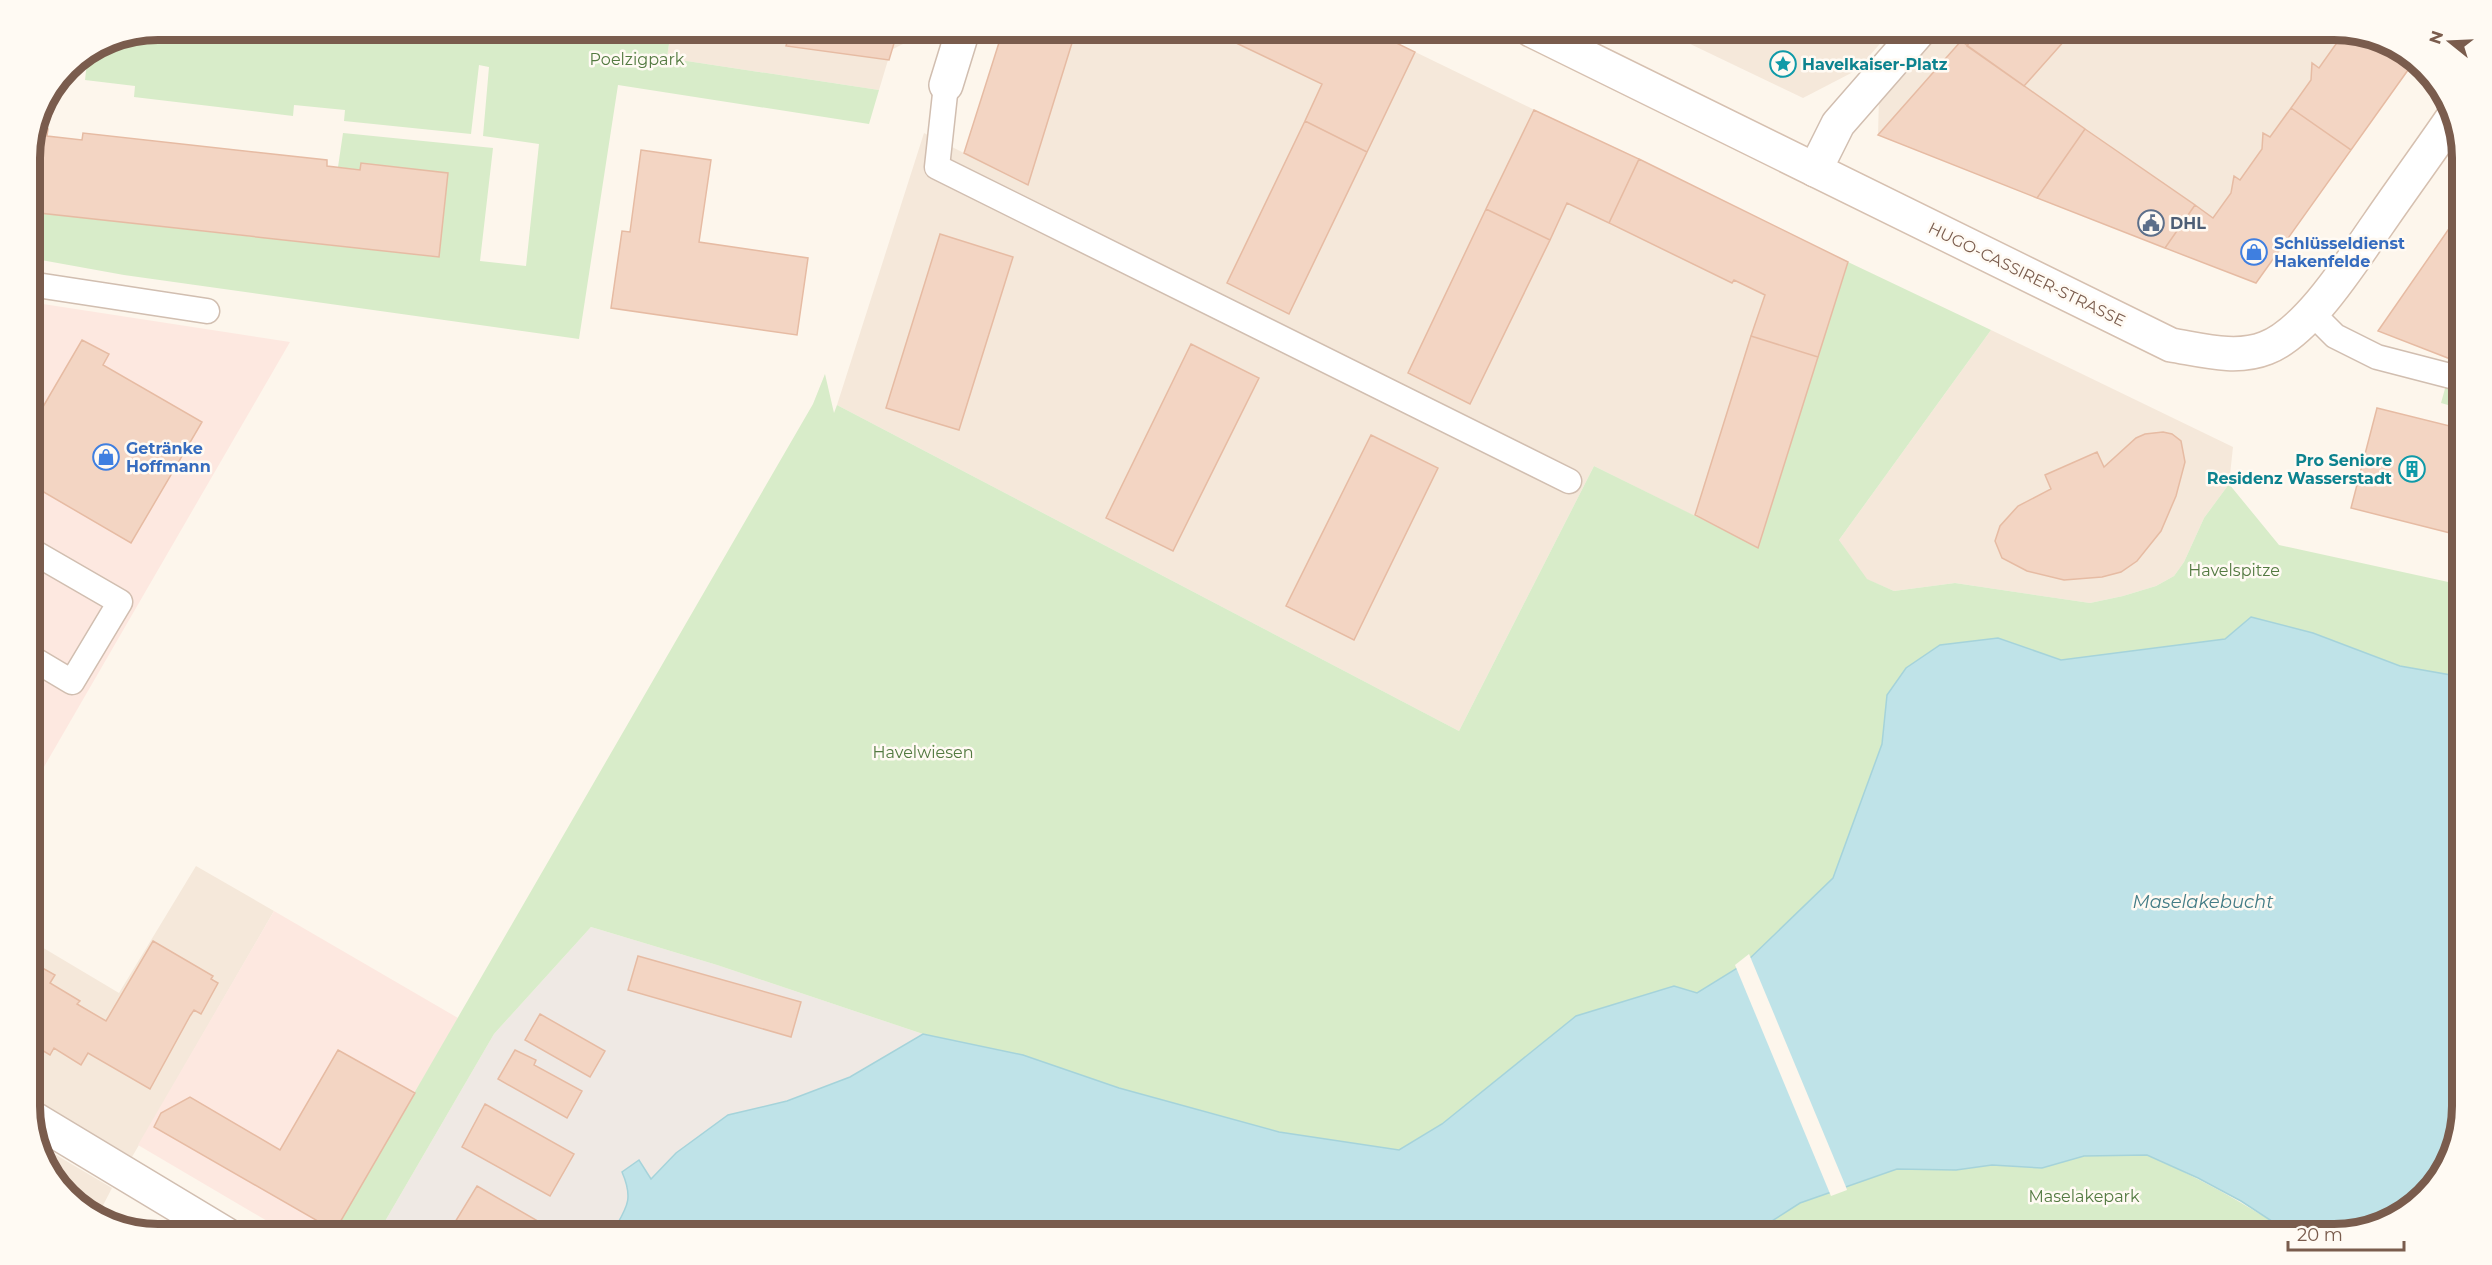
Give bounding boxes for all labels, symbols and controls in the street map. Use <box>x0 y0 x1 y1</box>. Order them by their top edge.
north arrow <box>2420 12 2480 72</box>
text: N <box>2425 28 2447 47</box>
place icon: Havelkaiser-Platz <box>1768 49 1798 79</box>
park label: Poelzigpark <box>590 50 685 69</box>
place label: Havelkaiser-Platz <box>1802 55 1948 74</box>
public building icon: DHL <box>2136 208 2166 238</box>
place label: DHL <box>2170 214 2206 233</box>
street label: HUGO-CASSIRER-STRASSE <box>1925 218 2128 331</box>
place label: Schlüsseldienst Hakenfelde <box>2274 234 2405 271</box>
shop icon: Schlüsseldienst Hakenfelde <box>2239 237 2269 267</box>
place label: Getränke Hoffmann <box>126 439 211 476</box>
shop icon: Getränke Hoffmann <box>91 442 121 472</box>
place label: Pro Seniore Residenz Wasserstadt <box>2207 451 2392 488</box>
building icon: Pro Seniore Residenz Wasserstadt <box>2397 454 2427 484</box>
park label: Havelspitze <box>2188 561 2280 580</box>
park label: Havelwiesen <box>872 743 974 762</box>
water label: Maselakebucht <box>2132 891 2274 913</box>
park label: Maselakepark <box>2029 1187 2140 1206</box>
scale bar <box>2288 1214 2404 1252</box>
text: 20 m <box>2297 1224 2343 1246</box>

